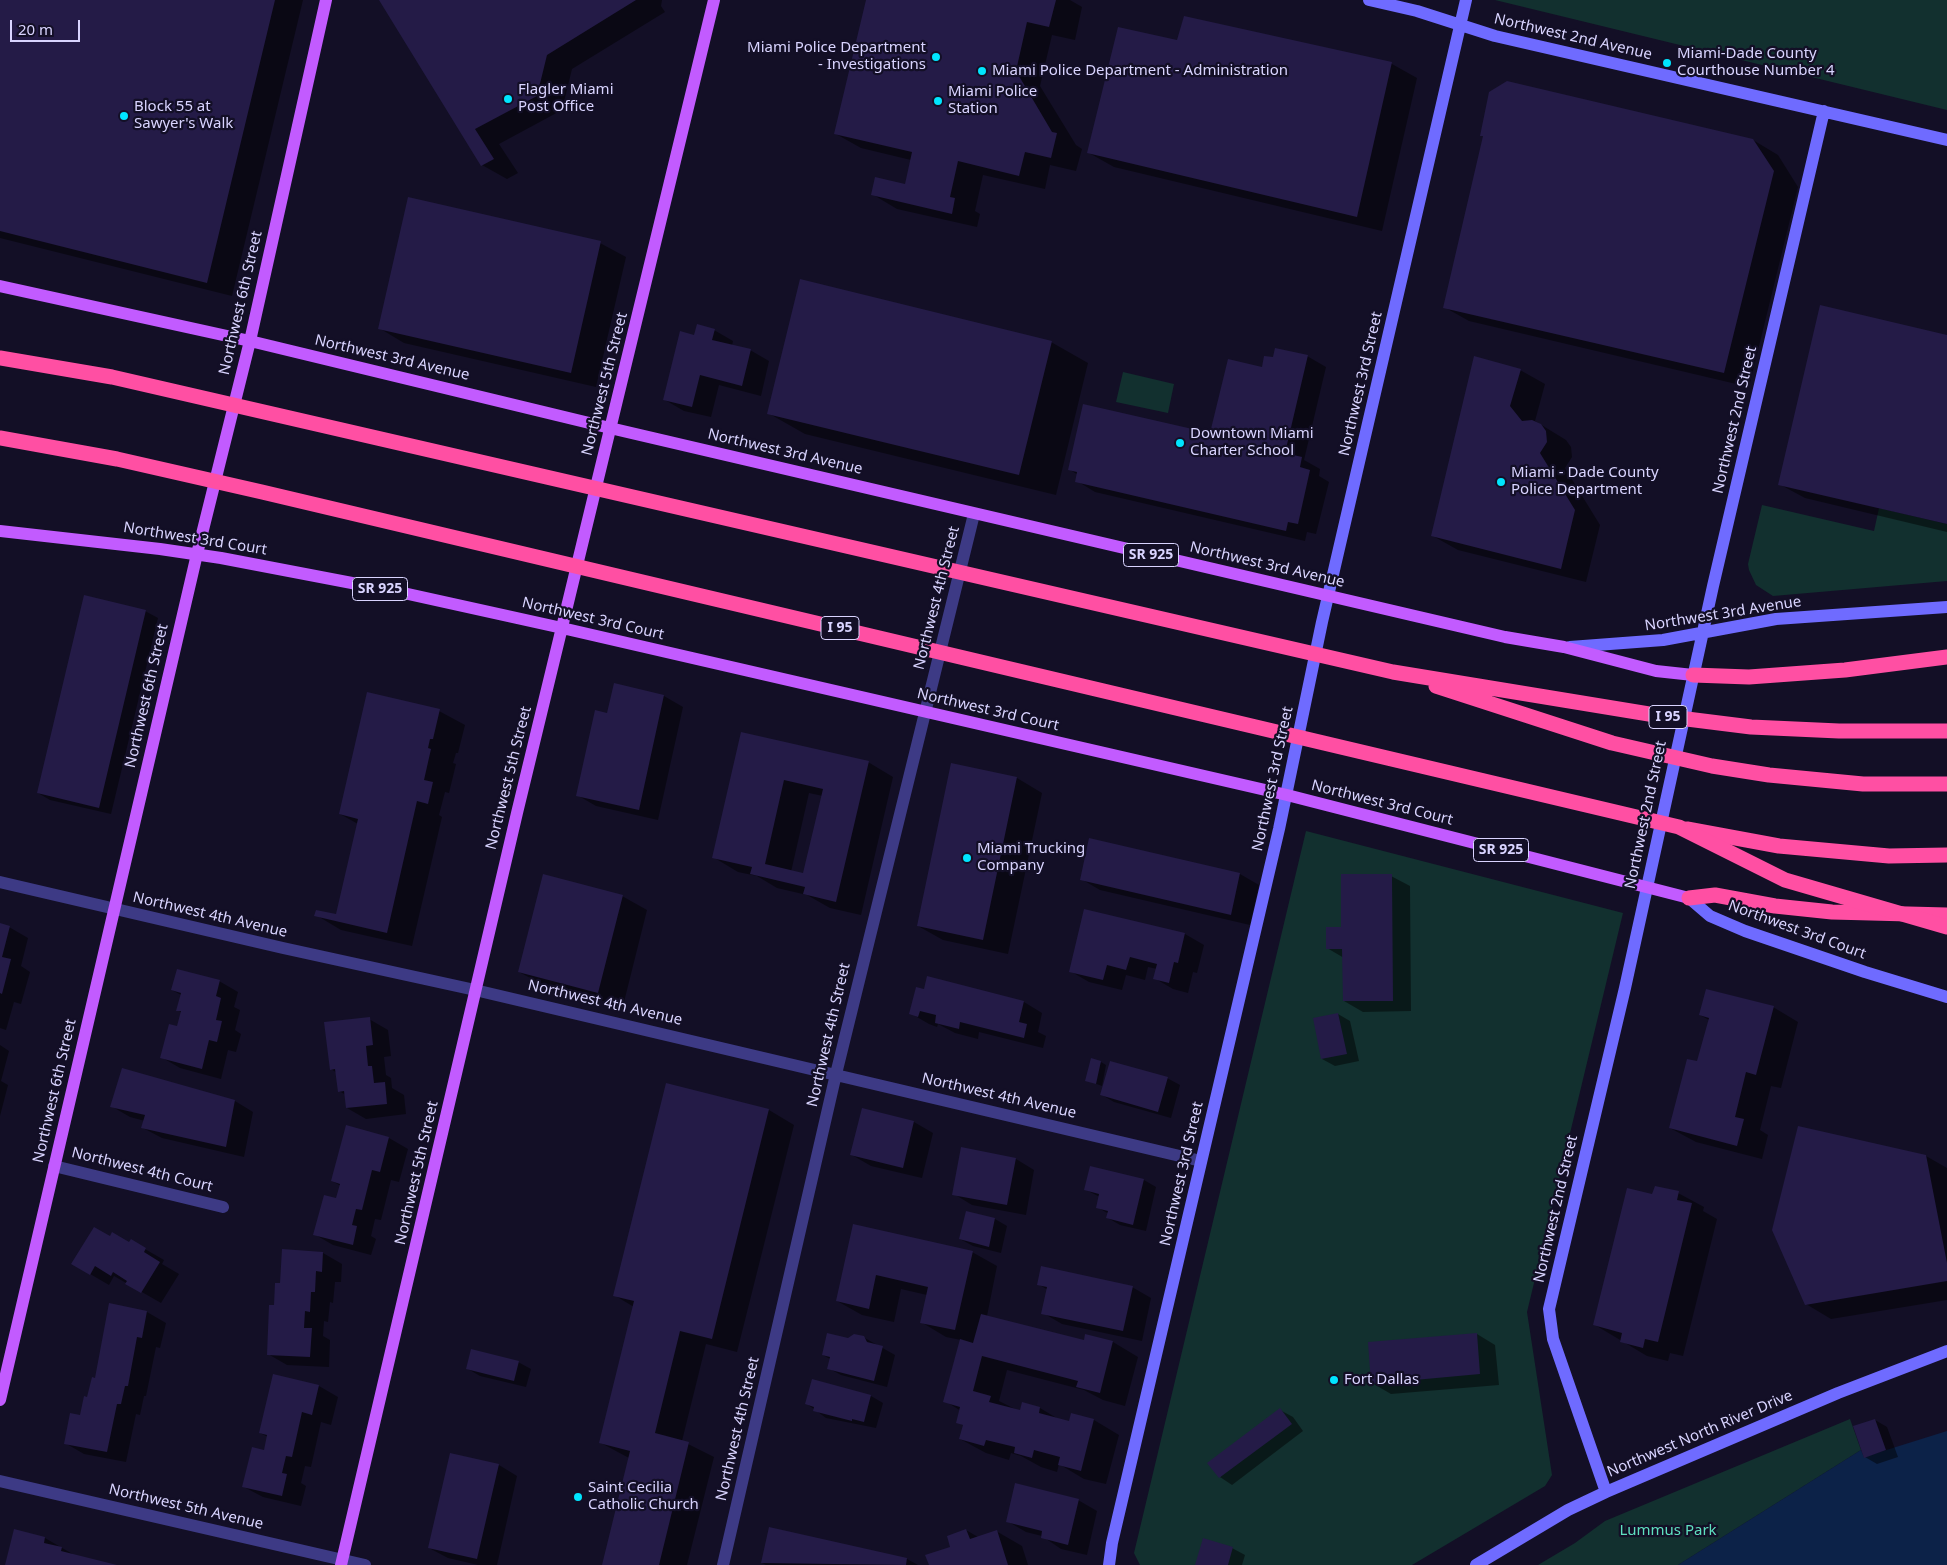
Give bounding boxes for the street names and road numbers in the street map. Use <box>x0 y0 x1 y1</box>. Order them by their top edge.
street label: Northwest 2nd Avenue <box>1492 10 1654 64</box>
street label: Northwest 6th Street <box>216 229 266 377</box>
street label: Northwest 5th Street <box>578 310 632 458</box>
street label: Northwest 3rd Street <box>1336 310 1386 458</box>
street label: Northwest 3rd Avenue <box>313 331 471 385</box>
street label: Northwest 2nd Street <box>1709 344 1761 496</box>
street label: Northwest 3rd Avenue <box>706 425 864 479</box>
street label: Northwest 3rd Court <box>122 519 268 559</box>
street label: Northwest 4th Street <box>910 524 964 672</box>
street label: Northwest 3rd Avenue <box>1188 538 1346 592</box>
road number: SR 925 <box>1124 544 1178 566</box>
road number: SR 925 <box>352 578 408 600</box>
street label: Northwest 3rd Avenue <box>1643 593 1803 635</box>
street label: Northwest 3rd Court <box>520 594 666 644</box>
road number: I 95 <box>821 616 859 640</box>
street label: Northwest 6th Street <box>122 622 172 770</box>
street label: Northwest 3rd Court <box>915 685 1061 735</box>
street label: Northwest 5th Street <box>482 704 536 852</box>
street label: Northwest 3rd Street <box>1249 705 1297 853</box>
road number: I 95 <box>1649 706 1687 729</box>
street label: Northwest 2nd Street <box>1622 739 1670 891</box>
street label: Northwest 3rd Court <box>1309 777 1455 829</box>
road number: SR 925 <box>1474 838 1528 862</box>
street label: Northwest 4th Avenue <box>131 888 289 942</box>
street label: Northwest 3rd Court <box>1726 897 1868 963</box>
street label: Northwest 4th Street <box>804 961 854 1109</box>
street label: Northwest 4th Avenue <box>526 976 684 1030</box>
street label: Northwest 6th Street <box>30 1017 80 1165</box>
street label: Northwest 4th Avenue <box>920 1069 1078 1123</box>
street label: Northwest 5th Street <box>392 1099 442 1247</box>
street label: Northwest 3rd Street <box>1157 1100 1207 1248</box>
street label: Northwest 2nd Street <box>1530 1133 1582 1285</box>
street label: Northwest 4th Court <box>70 1144 214 1196</box>
street label: Northwest 4th Street <box>713 1355 763 1503</box>
street label: Northwest North River Drive <box>1605 1387 1795 1481</box>
street label: Northwest 5th Avenue <box>107 1480 265 1534</box>

